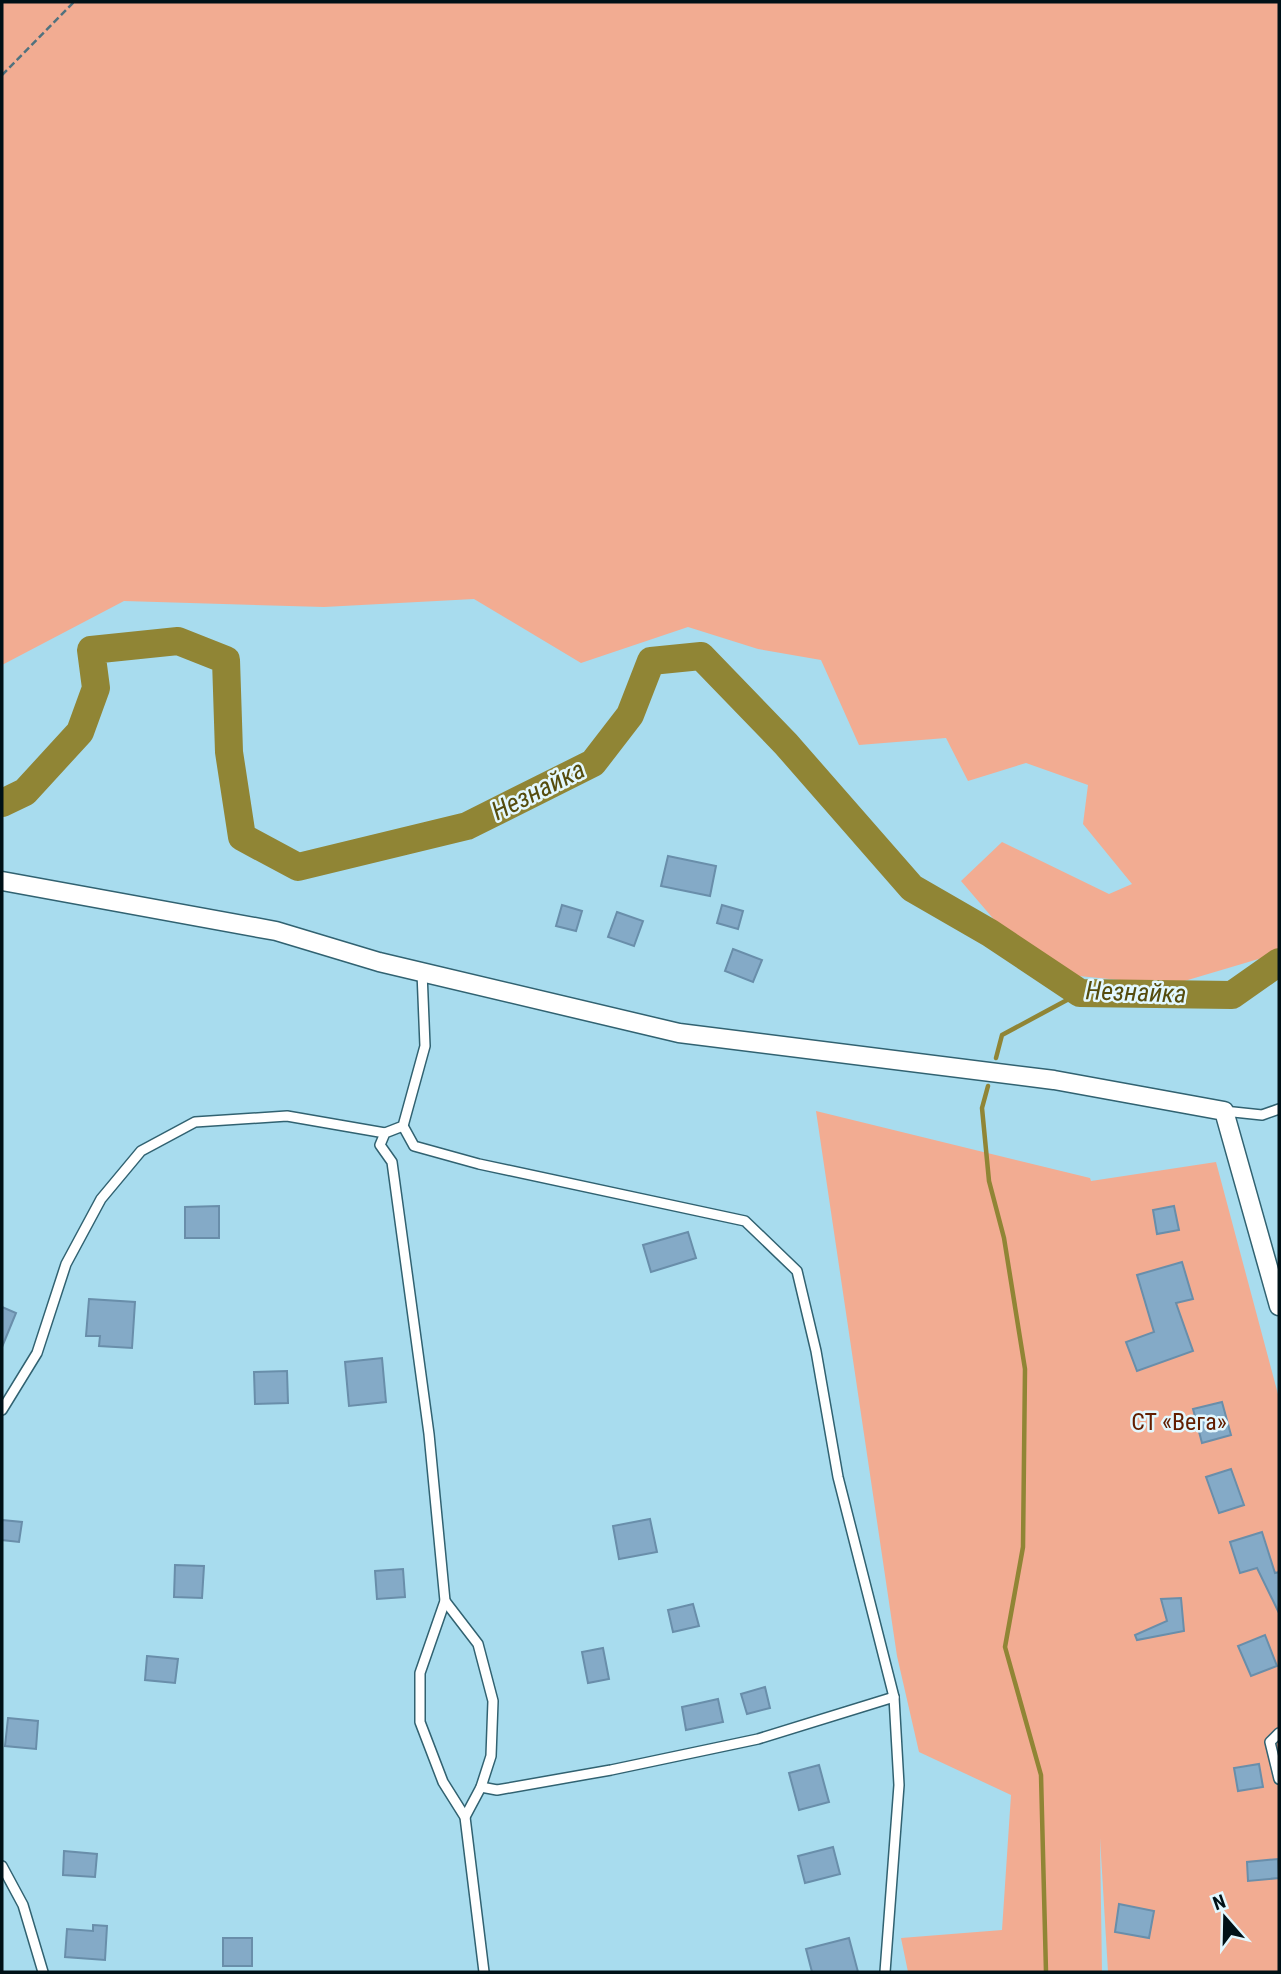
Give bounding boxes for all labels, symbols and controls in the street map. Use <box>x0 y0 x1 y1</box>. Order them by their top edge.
water label: Незнайка <box>486 754 590 826</box>
water label: Незнайка <box>1085 975 1187 1009</box>
park label: СТ «Вега» <box>1131 1408 1227 1436</box>
north arrow <box>1190 1883 1260 1953</box>
text: N <box>1210 1890 1229 1915</box>

